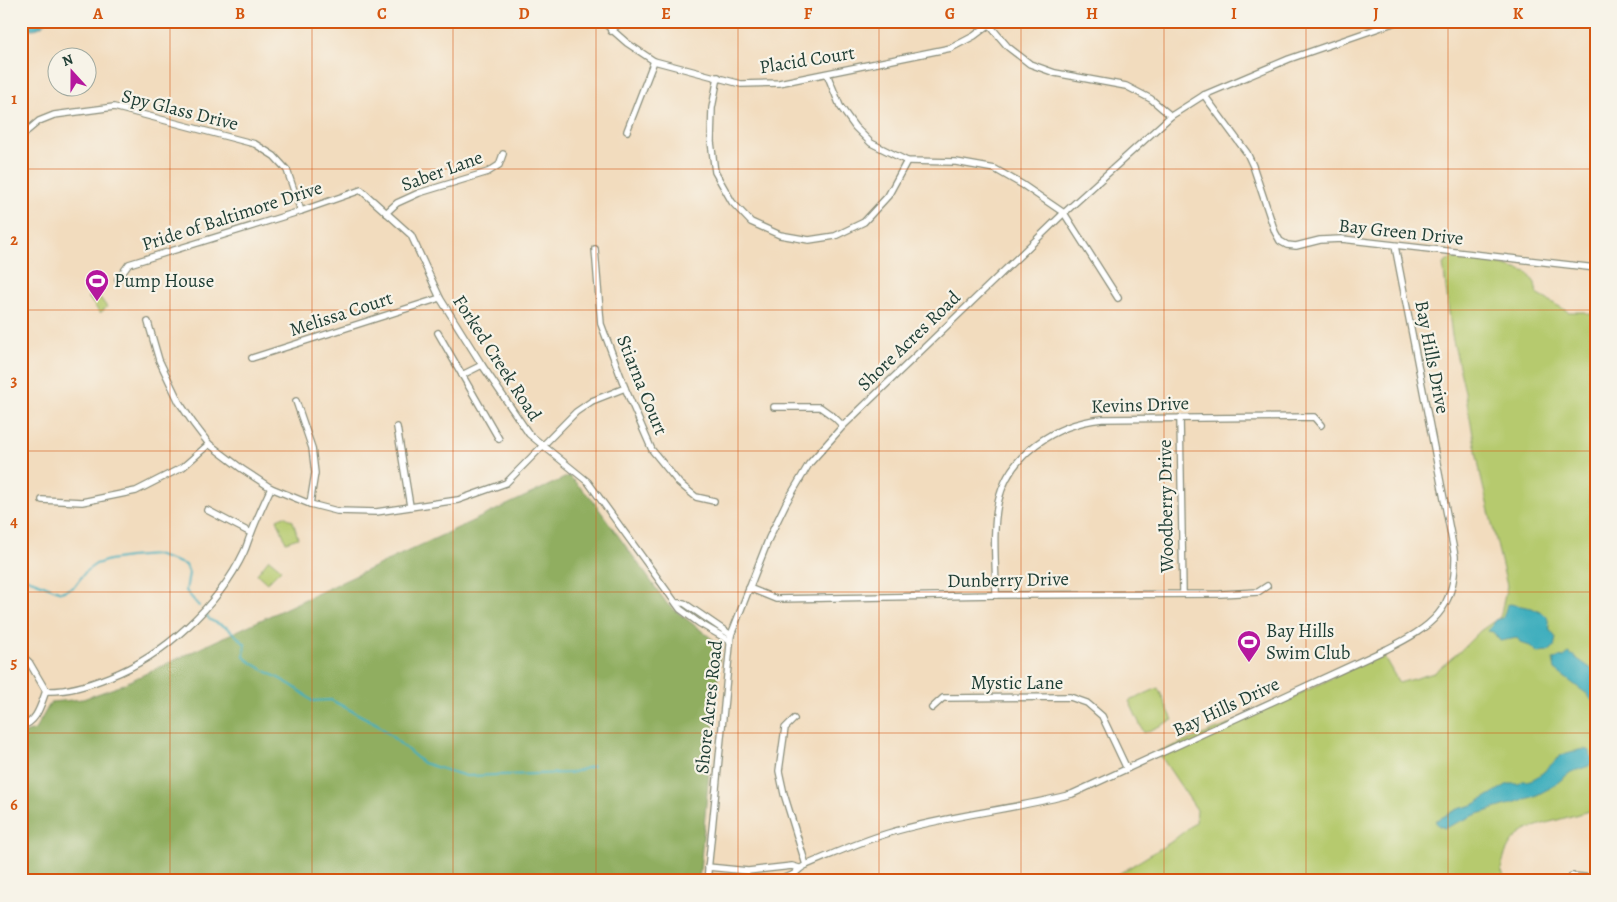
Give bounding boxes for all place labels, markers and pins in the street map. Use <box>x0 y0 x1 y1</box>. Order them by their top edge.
sports icon: Pump House <box>84 268 110 302</box>
place label: Pump House <box>114 268 214 294</box>
place label: Bay Hills Swim Club <box>1266 618 1350 666</box>
sports icon: Bay Hills Swim Club <box>1236 629 1262 663</box>

